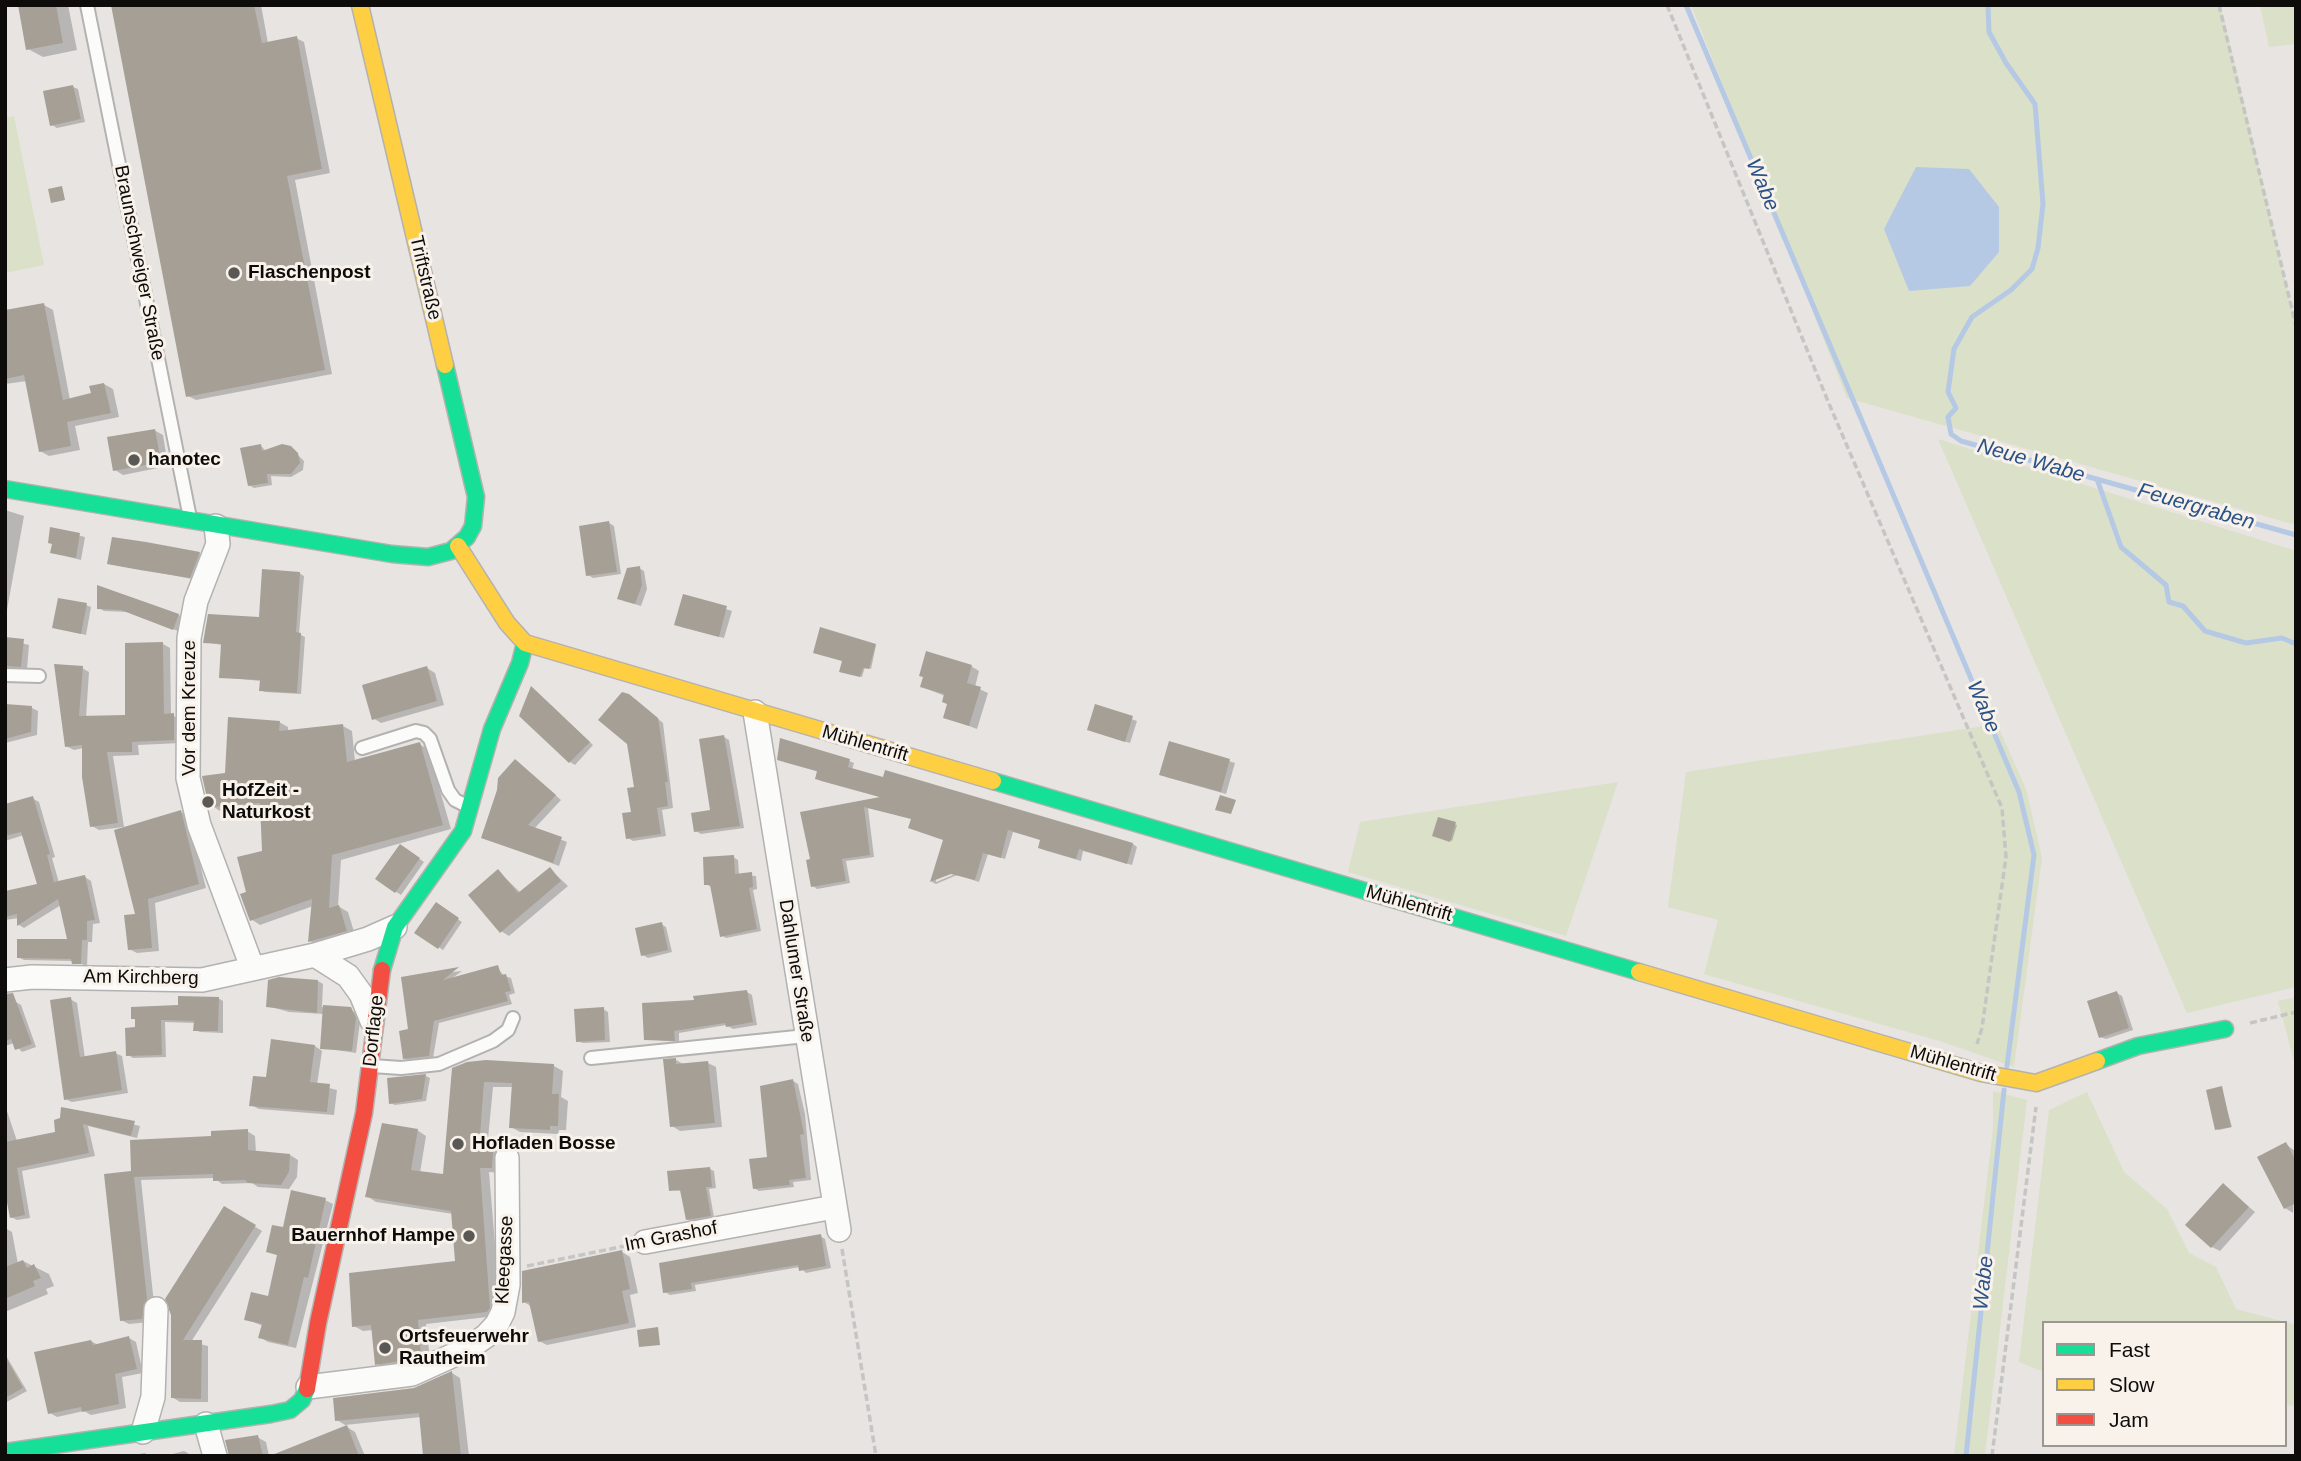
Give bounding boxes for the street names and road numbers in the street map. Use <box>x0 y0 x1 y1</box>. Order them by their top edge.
street label: Braunschweiger Straße <box>109 163 169 363</box>
street label: Triftstraße <box>404 234 446 322</box>
street label: Vor dem Kreuze <box>179 640 201 776</box>
street label: Mühlentrift <box>819 721 911 767</box>
street label: Mühlentrift <box>1363 881 1455 927</box>
street label: Dahlumer Straße <box>773 898 819 1044</box>
street label: Am Kirchberg <box>83 966 199 990</box>
street label: Dorflage <box>359 994 389 1068</box>
street label: Mühlentrift <box>1907 1041 1999 1087</box>
street label: Kleegasse <box>491 1215 519 1305</box>
street label: Im Grashof <box>623 1217 719 1257</box>

